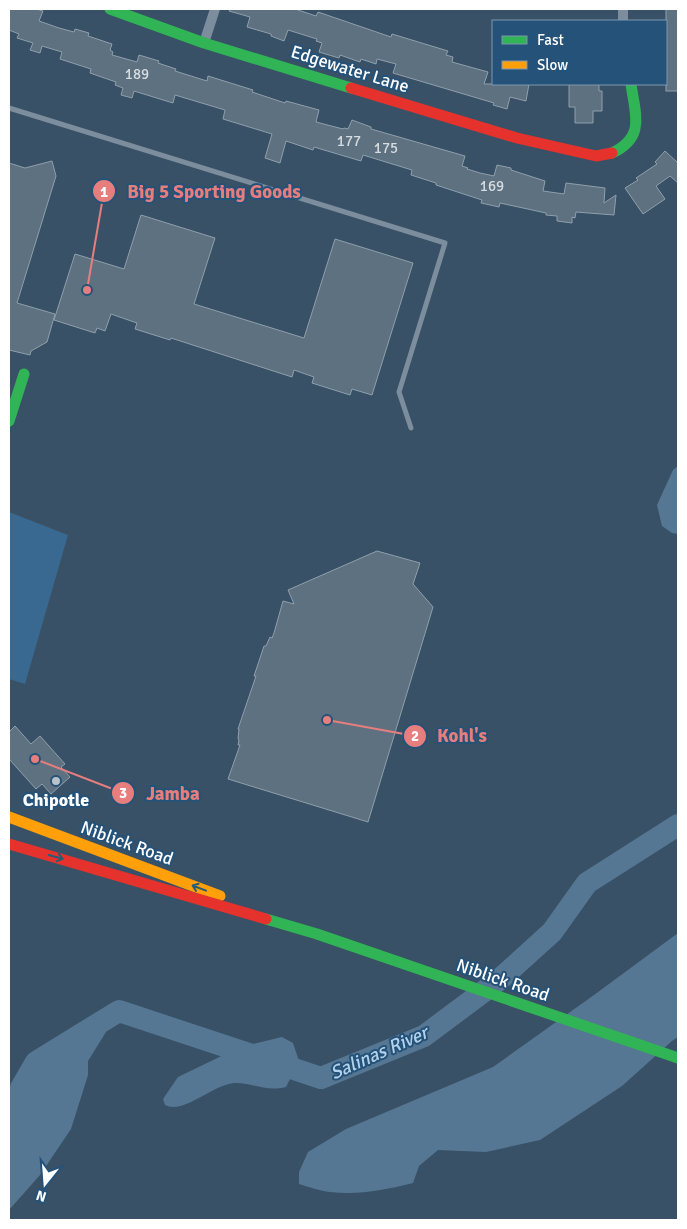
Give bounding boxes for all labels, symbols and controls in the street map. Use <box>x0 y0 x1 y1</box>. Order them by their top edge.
legend <box>492 20 667 85</box>
text: Fast <box>537 31 564 49</box>
street label: Edgewater Lane <box>288 41 412 97</box>
text: Slow <box>537 56 568 74</box>
house number: 189 <box>125 65 149 83</box>
house number: 177 <box>337 132 361 150</box>
house number: 175 <box>374 139 398 157</box>
callout: Big 5 Sporting Goods <box>92 174 310 208</box>
house number: 169 <box>480 177 504 195</box>
text: Big 5 Sporting Goods <box>127 180 301 204</box>
text: 1 <box>100 183 108 201</box>
callout: Kohl's <box>402 719 497 753</box>
text: Kohl's <box>437 724 487 748</box>
text: 2 <box>411 727 419 745</box>
marker: Chipotle <box>50 775 62 787</box>
callout: Jamba <box>111 776 210 810</box>
text: Jamba <box>146 782 200 806</box>
text: 3 <box>119 784 127 802</box>
place label: Chipotle <box>23 789 89 811</box>
street label: Niblick Road <box>78 816 176 870</box>
one-way arrow <box>47 853 63 863</box>
one-way arrow <box>192 883 208 892</box>
street label: Niblick Road <box>454 954 552 1006</box>
water label: Salinas River <box>326 1020 434 1085</box>
north arrow <box>20 1159 70 1209</box>
text: N <box>34 1186 48 1206</box>

